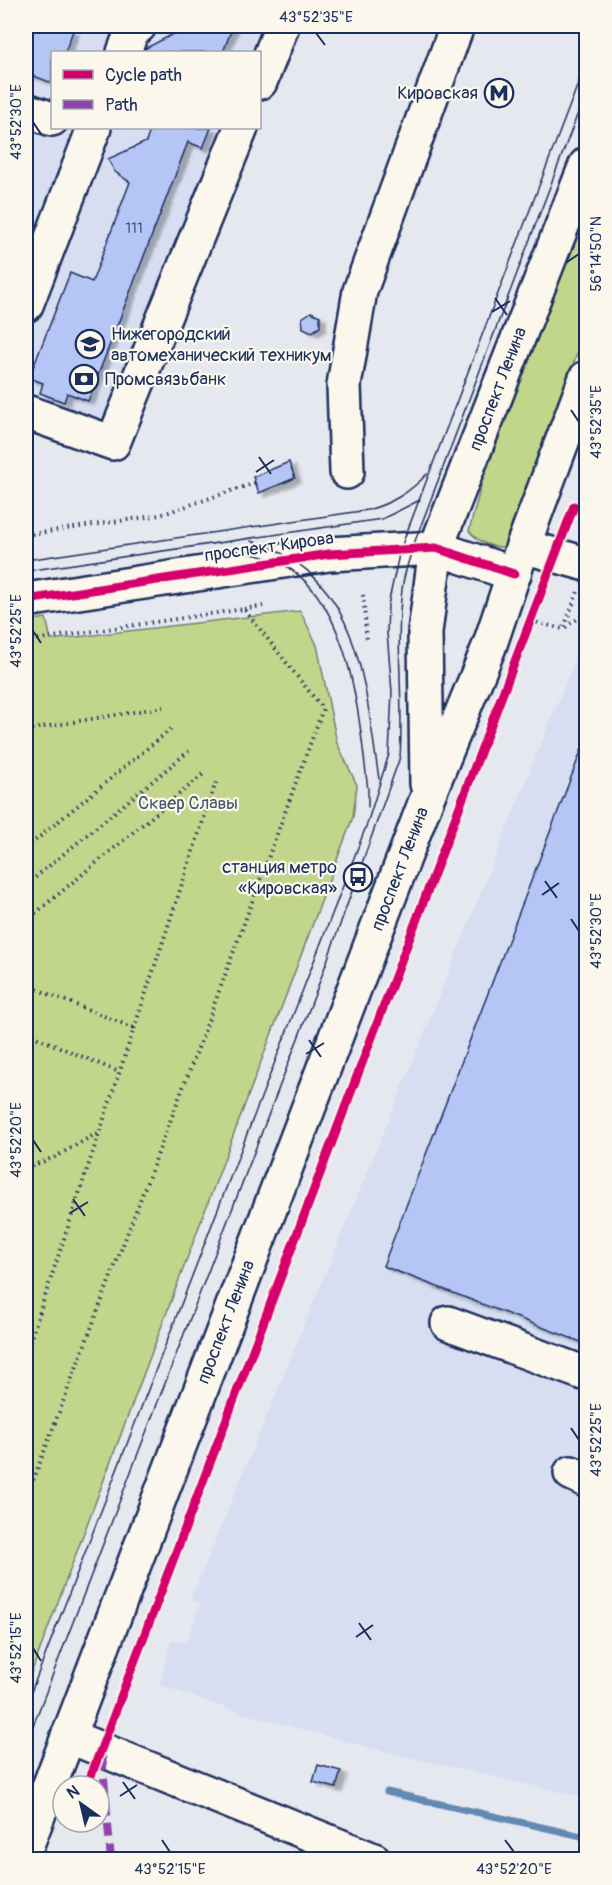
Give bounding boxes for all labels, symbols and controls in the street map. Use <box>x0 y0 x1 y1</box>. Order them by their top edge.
text: 43°52'35"E <box>279 8 353 27</box>
legend <box>51 51 261 129</box>
text: Cycle path <box>105 64 182 87</box>
metro station icon: Кировская <box>483 77 515 109</box>
place label: Кировская <box>397 82 478 105</box>
text: 43°52'30"E <box>7 84 26 160</box>
text: Path <box>105 94 138 117</box>
text: 56°14'50"N <box>587 216 606 292</box>
house number: 111 <box>125 219 143 238</box>
place label: Нижегородский автомеханический техникум <box>111 323 332 367</box>
street label: проспект Ленина <box>464 324 532 454</box>
school or university icon: Нижегородский автомеханический техникум <box>74 328 106 360</box>
bank icon: Промсвязьбанк <box>68 363 100 395</box>
place label: Промсвязьбанк <box>105 368 226 391</box>
text: 43°52'35"E <box>587 385 606 459</box>
street label: проспект Кирова <box>203 527 335 567</box>
text: 43°52'25"E <box>7 594 26 668</box>
park label: Сквер Славы <box>138 792 238 815</box>
street label: проспект Ленина <box>366 804 434 934</box>
place label: станция метро «Кировская» <box>222 856 337 900</box>
bus stop icon: станция метро «Кировская» <box>342 861 374 893</box>
text: 43°52'30"E <box>587 893 606 969</box>
text: 43°52'20"E <box>7 1102 26 1178</box>
street label: проспект Ленина <box>192 1257 260 1387</box>
text: 43°52'25"E <box>587 1403 606 1477</box>
text: 43°52'15"E <box>7 1612 26 1684</box>
north arrow <box>51 1774 111 1834</box>
text: N <box>63 1781 83 1804</box>
text: 43°52'15"E <box>134 1860 206 1879</box>
text: 43°52'20"E <box>476 1860 552 1879</box>

